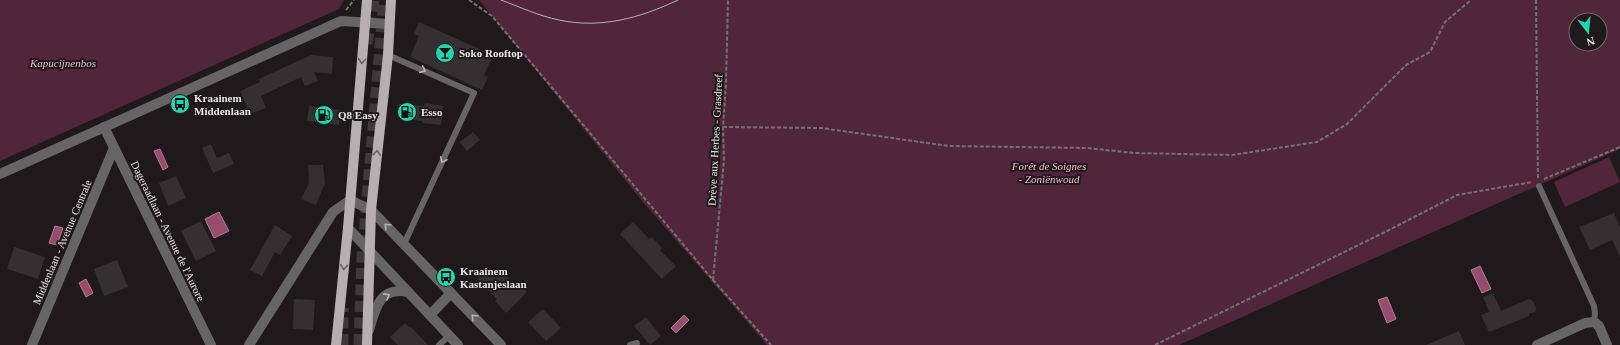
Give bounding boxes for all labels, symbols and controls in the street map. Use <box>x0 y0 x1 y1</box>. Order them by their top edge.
north arrow <box>1568 12 1608 52</box>
text: N <box>1585 35 1596 48</box>
bar icon: Soko Rooftop <box>434 42 456 64</box>
place label: Soko Rooftop <box>459 47 523 59</box>
park label: Kapucijnenbos <box>29 57 96 69</box>
one-way arrow <box>357 58 366 64</box>
one-way arrow <box>419 65 427 73</box>
street label: Drève aux Herbes - Grasdreef <box>706 73 724 206</box>
place label: Kraainem Middenlaan <box>194 92 251 117</box>
bus stop icon: Kraainem Middenlaan <box>169 93 191 115</box>
fuel station icon: Esso <box>396 101 418 123</box>
fuel station icon: Q8 Easy <box>313 104 335 126</box>
place label: Esso <box>421 106 443 118</box>
place label: Q8 Easy <box>338 109 378 121</box>
one-way arrow <box>372 150 381 156</box>
one-way arrow <box>440 156 448 163</box>
street label: Dageraadlaan - Avenue de l'Aurore <box>129 159 207 303</box>
park label: Forêt de Soignes - Zoniënwoud <box>1011 160 1086 185</box>
street label: Middenlaan - Avenue Centrale <box>30 178 94 306</box>
one-way arrow <box>385 223 392 231</box>
one-way arrow <box>340 264 349 270</box>
place label: Kraainem Kastanjeslaan <box>460 265 527 290</box>
bus stop icon: Kraainem Kastanjeslaan <box>435 266 457 288</box>
one-way arrow <box>383 293 391 300</box>
one-way arrow <box>471 314 479 322</box>

